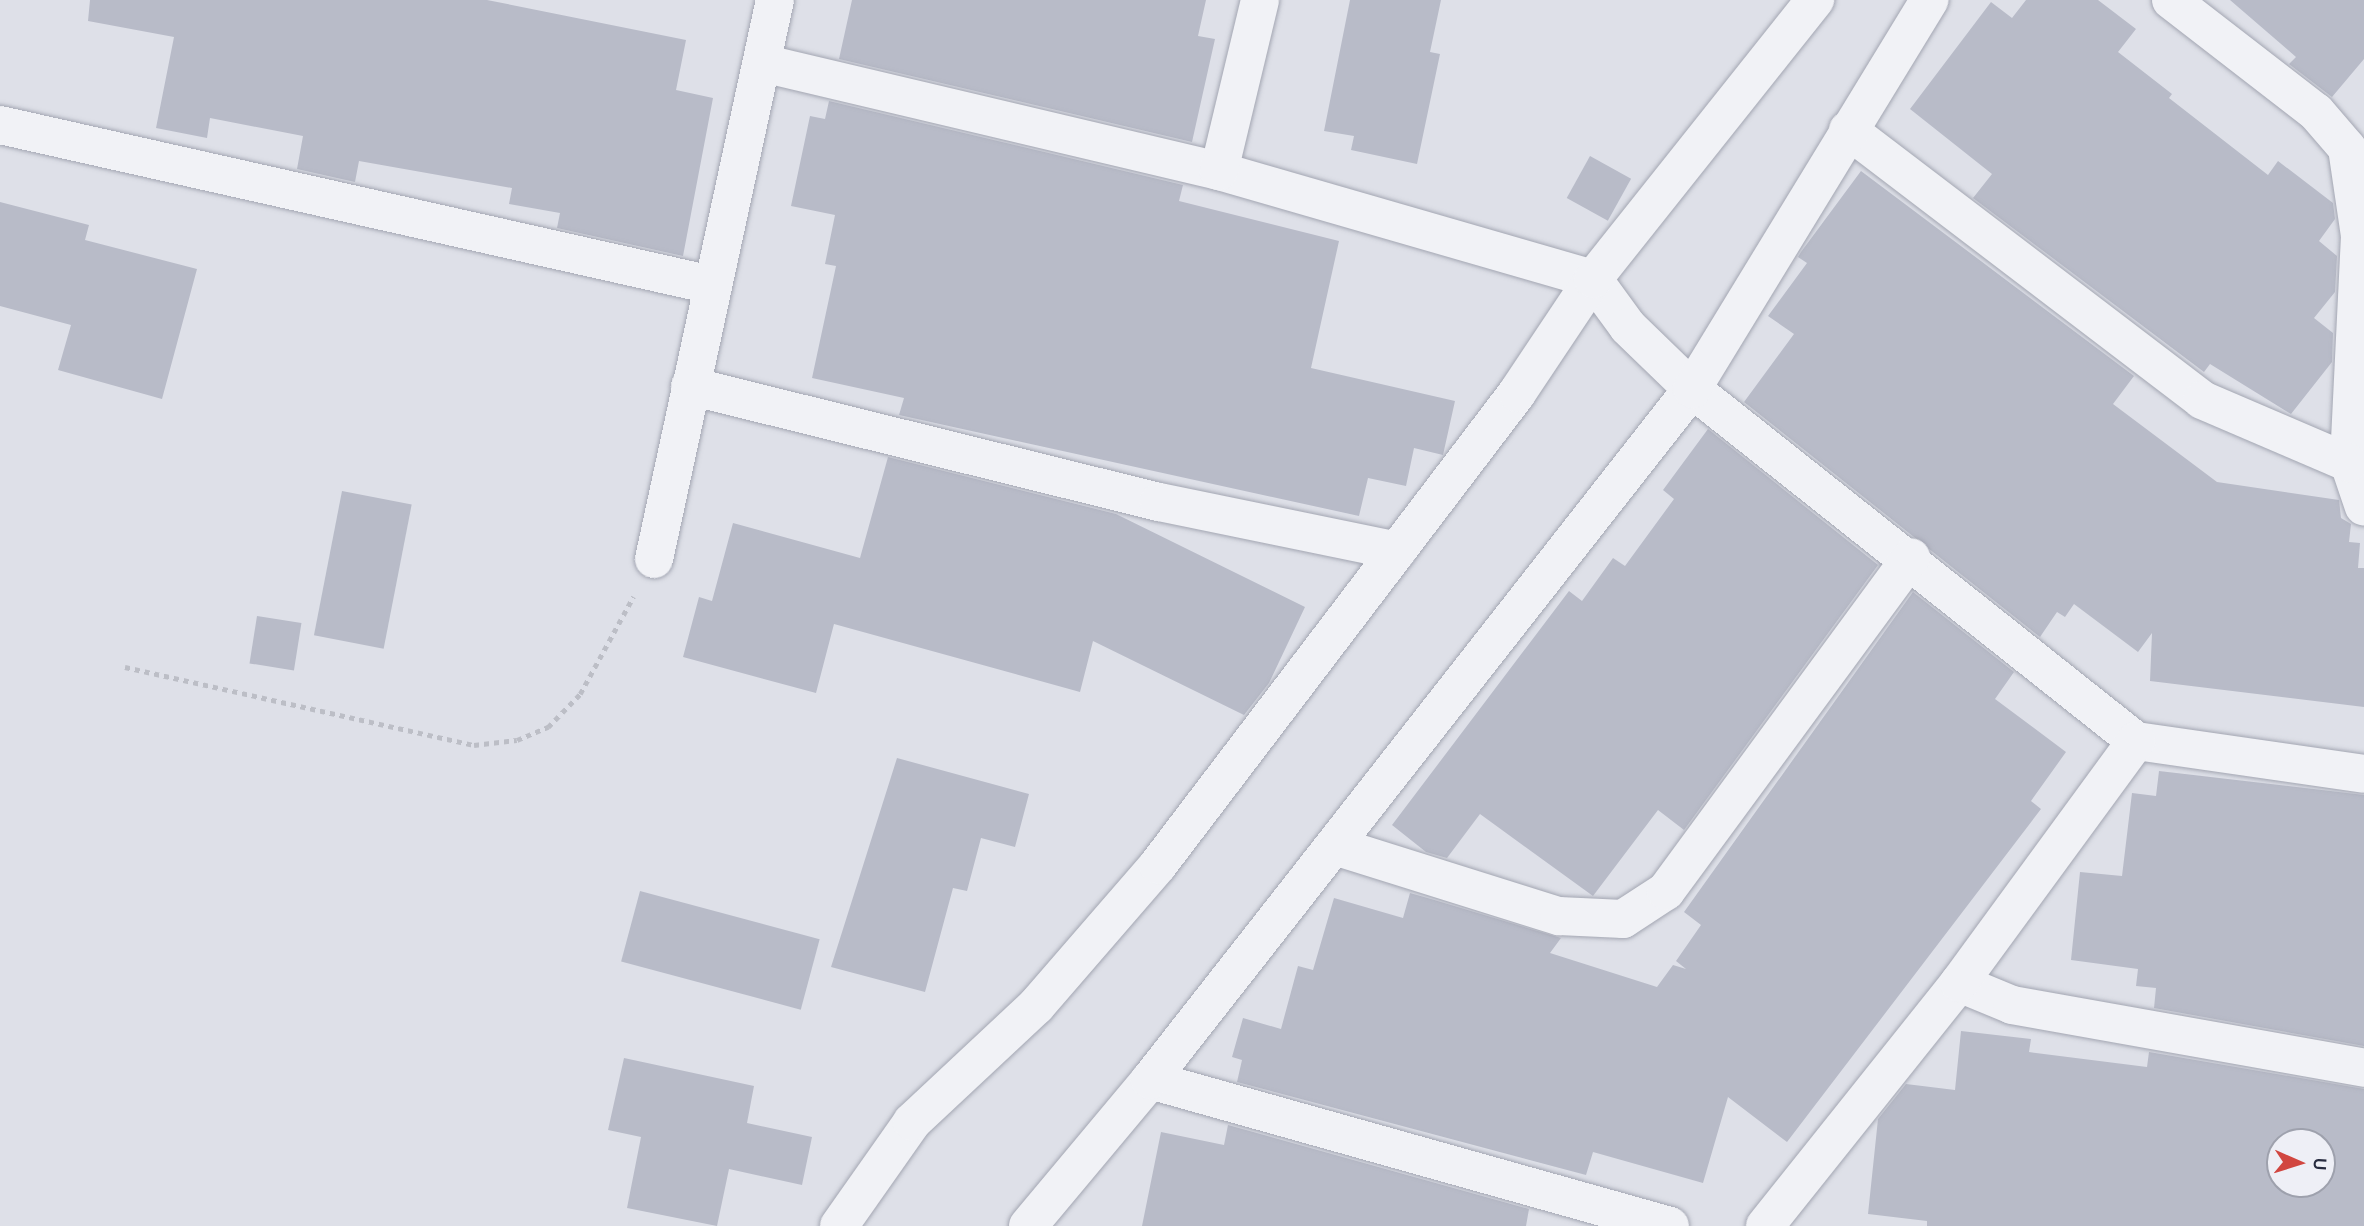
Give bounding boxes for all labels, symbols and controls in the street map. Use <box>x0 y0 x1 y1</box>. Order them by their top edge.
north arrow <box>2266 1128 2336 1198</box>
text: U <box>2309 1157 2331 1171</box>

